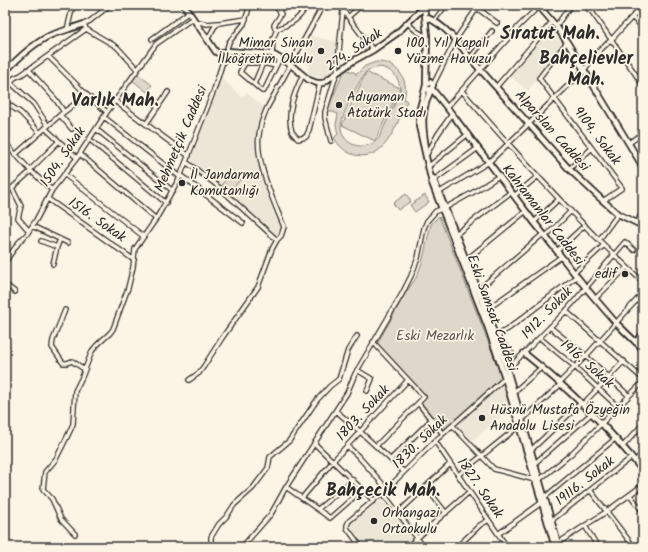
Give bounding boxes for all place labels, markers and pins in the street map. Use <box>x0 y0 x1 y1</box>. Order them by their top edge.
place label: Mimar Sinan İlköğretim Okulu <box>217 32 313 70</box>
place label: 100. Yıl Kapalı Yüzme Havuzu <box>406 32 492 70</box>
marker: Mimar Sinan İlköğretim Okulu <box>316 46 326 56</box>
marker: 100. Yıl Kapalı Yüzme Havuzu <box>393 46 403 56</box>
place label: Adıyaman Atatürk Stadı <box>347 86 427 124</box>
marker: Adıyaman Atatürk Stadı <box>334 100 344 110</box>
place label: İl Jandarma Komutanlığı <box>190 164 260 202</box>
marker: İl Jandarma Komutanlığı <box>177 178 187 188</box>
place label: edif <box>595 263 619 285</box>
marker: edif <box>620 269 630 279</box>
place label: Hüsnü Mustafa Özyeğin Anadolu Lisesi <box>490 399 630 437</box>
marker: Hüsnü Mustafa Özyeğin Anadolu Lisesi <box>477 413 487 423</box>
place label: Orhangazi Ortaokulu <box>382 502 440 540</box>
marker: Orhangazi Ortaokulu <box>369 516 379 526</box>

